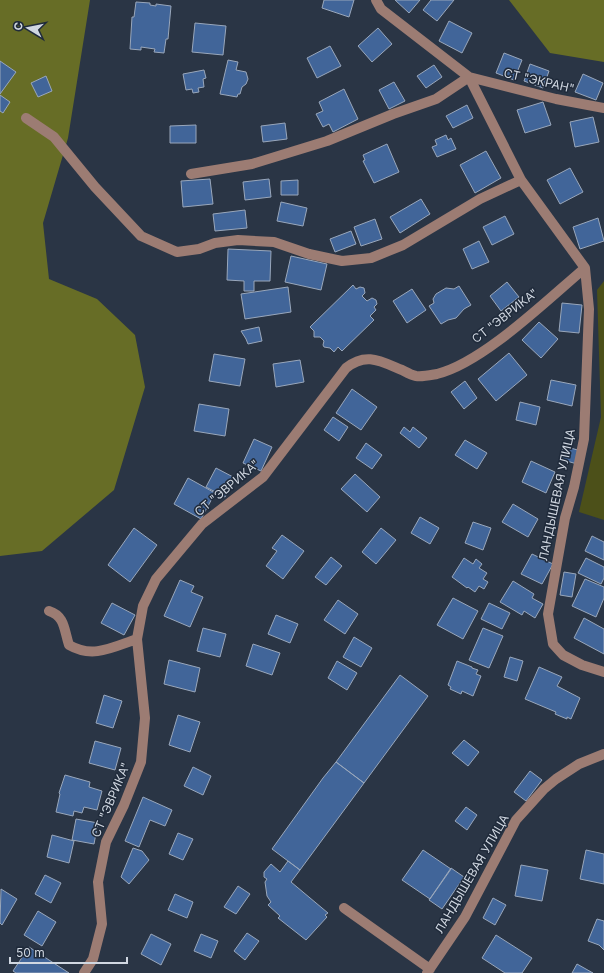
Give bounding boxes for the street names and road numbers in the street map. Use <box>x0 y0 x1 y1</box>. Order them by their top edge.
street label: СТ "ЭКРАН" <box>502 65 576 96</box>
street label: СТ "ЭВРИКА" <box>469 285 541 346</box>
street label: ЛАНДЫШЕВАЯ УЛИЦА <box>535 427 578 562</box>
street label: СТ "ЭВРИКА" <box>191 456 262 519</box>
street label: СТ "ЭВРИКА" <box>88 760 133 839</box>
street label: ЛАНДЫШЕВАЯ УЛИЦА <box>431 812 512 936</box>

